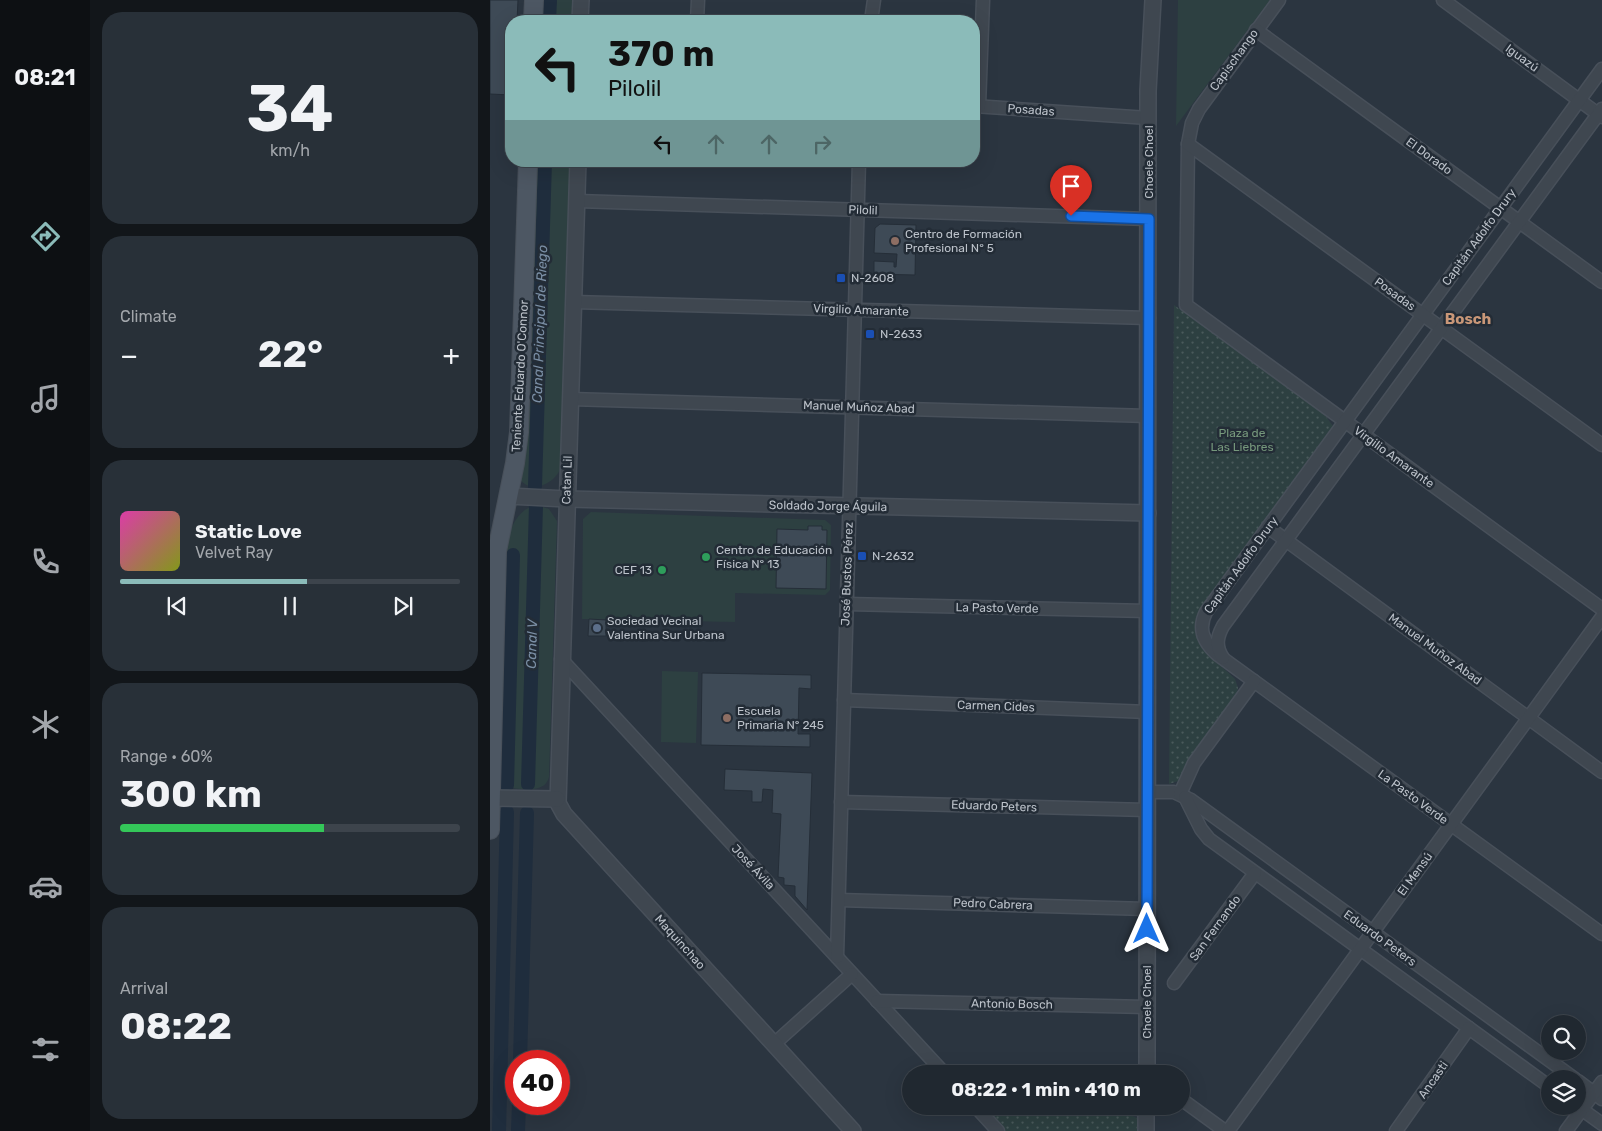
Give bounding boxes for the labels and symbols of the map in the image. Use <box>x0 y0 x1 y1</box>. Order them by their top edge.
street label: Capischango <box>1207 26 1261 94</box>
street label: Iguazú <box>1503 41 1541 75</box>
street label: Posadas <box>1007 101 1055 119</box>
street label: Choele Choel <box>1142 125 1156 199</box>
street label: El Dorado <box>1403 135 1455 177</box>
pin <box>1050 165 1092 216</box>
street label: Capitán Adolfo Drury <box>1439 186 1519 288</box>
street label: Pilolil <box>848 202 878 218</box>
place label: Centro de Formación Profesional N° 5 <box>905 227 1022 255</box>
marker: Centro de Formación Profesional N° 5 <box>889 235 901 247</box>
water label: Canal Principal de Riego <box>529 245 551 403</box>
place label: N-2608 <box>851 271 894 285</box>
marker: N-2608 <box>835 272 847 284</box>
street label: Posadas <box>1372 274 1418 314</box>
street label: Teniente Eduardo O'Connor <box>509 299 531 452</box>
street label: Virgilio Amarante <box>813 301 909 319</box>
district label: Bosch <box>1445 310 1491 328</box>
place label: N-2633 <box>880 327 922 341</box>
marker: N-2633 <box>864 328 876 340</box>
street label: Manuel Muñoz Abad <box>803 398 915 416</box>
street label: Virgilio Amarante <box>1351 423 1437 491</box>
park label: Plaza de Las Liebres <box>1210 426 1274 454</box>
street label: Catan Lil <box>559 455 575 505</box>
street label: Soldado Jorge Águila <box>769 498 887 514</box>
street label: Capitán Adolfo Drury <box>1201 514 1281 616</box>
street label: José Bustos Pérez <box>838 522 856 626</box>
place label: Centro de Educación Física N° 13 <box>716 543 832 571</box>
place label: N-2632 <box>872 549 914 563</box>
marker: N-2632 <box>856 550 868 562</box>
marker: Centro de Educación Física N° 13 <box>700 551 712 563</box>
place label: CEF 13 <box>615 563 652 577</box>
marker: CEF 13 <box>656 564 668 576</box>
street label: La Pasto Verde <box>955 600 1039 616</box>
street label: Manuel Muñoz Abad <box>1386 610 1484 688</box>
place label: Sociedad Vecinal Valentina Sur Urbana <box>607 614 725 642</box>
water label: Canal V <box>523 618 541 669</box>
marker: Sociedad Vecinal Valentina Sur Urbana <box>591 622 603 634</box>
street label: Carmen Cides <box>957 698 1035 714</box>
place label: Escuela Primaria N° 245 <box>737 704 824 732</box>
marker: Escuela Primaria N° 245 <box>721 712 733 724</box>
street label: La Pasto Verde <box>1375 767 1451 827</box>
street label: Eduardo Peters <box>951 798 1037 814</box>
street label: José Ávila <box>729 841 777 893</box>
street label: El Mensú <box>1395 850 1435 898</box>
street label: San Fernando <box>1187 892 1244 964</box>
street label: Pedro Cabrera <box>953 896 1033 912</box>
position arrow <box>1120 902 1172 954</box>
street label: Eduardo Peters <box>1341 907 1419 969</box>
street label: Maquinchao <box>652 912 708 972</box>
street label: Choele Choel <box>1140 965 1154 1039</box>
street label: Antonio Bosch <box>971 996 1053 1012</box>
speed limit sign: 40 <box>505 1050 570 1115</box>
street label: Ancasti <box>1415 1059 1451 1101</box>

